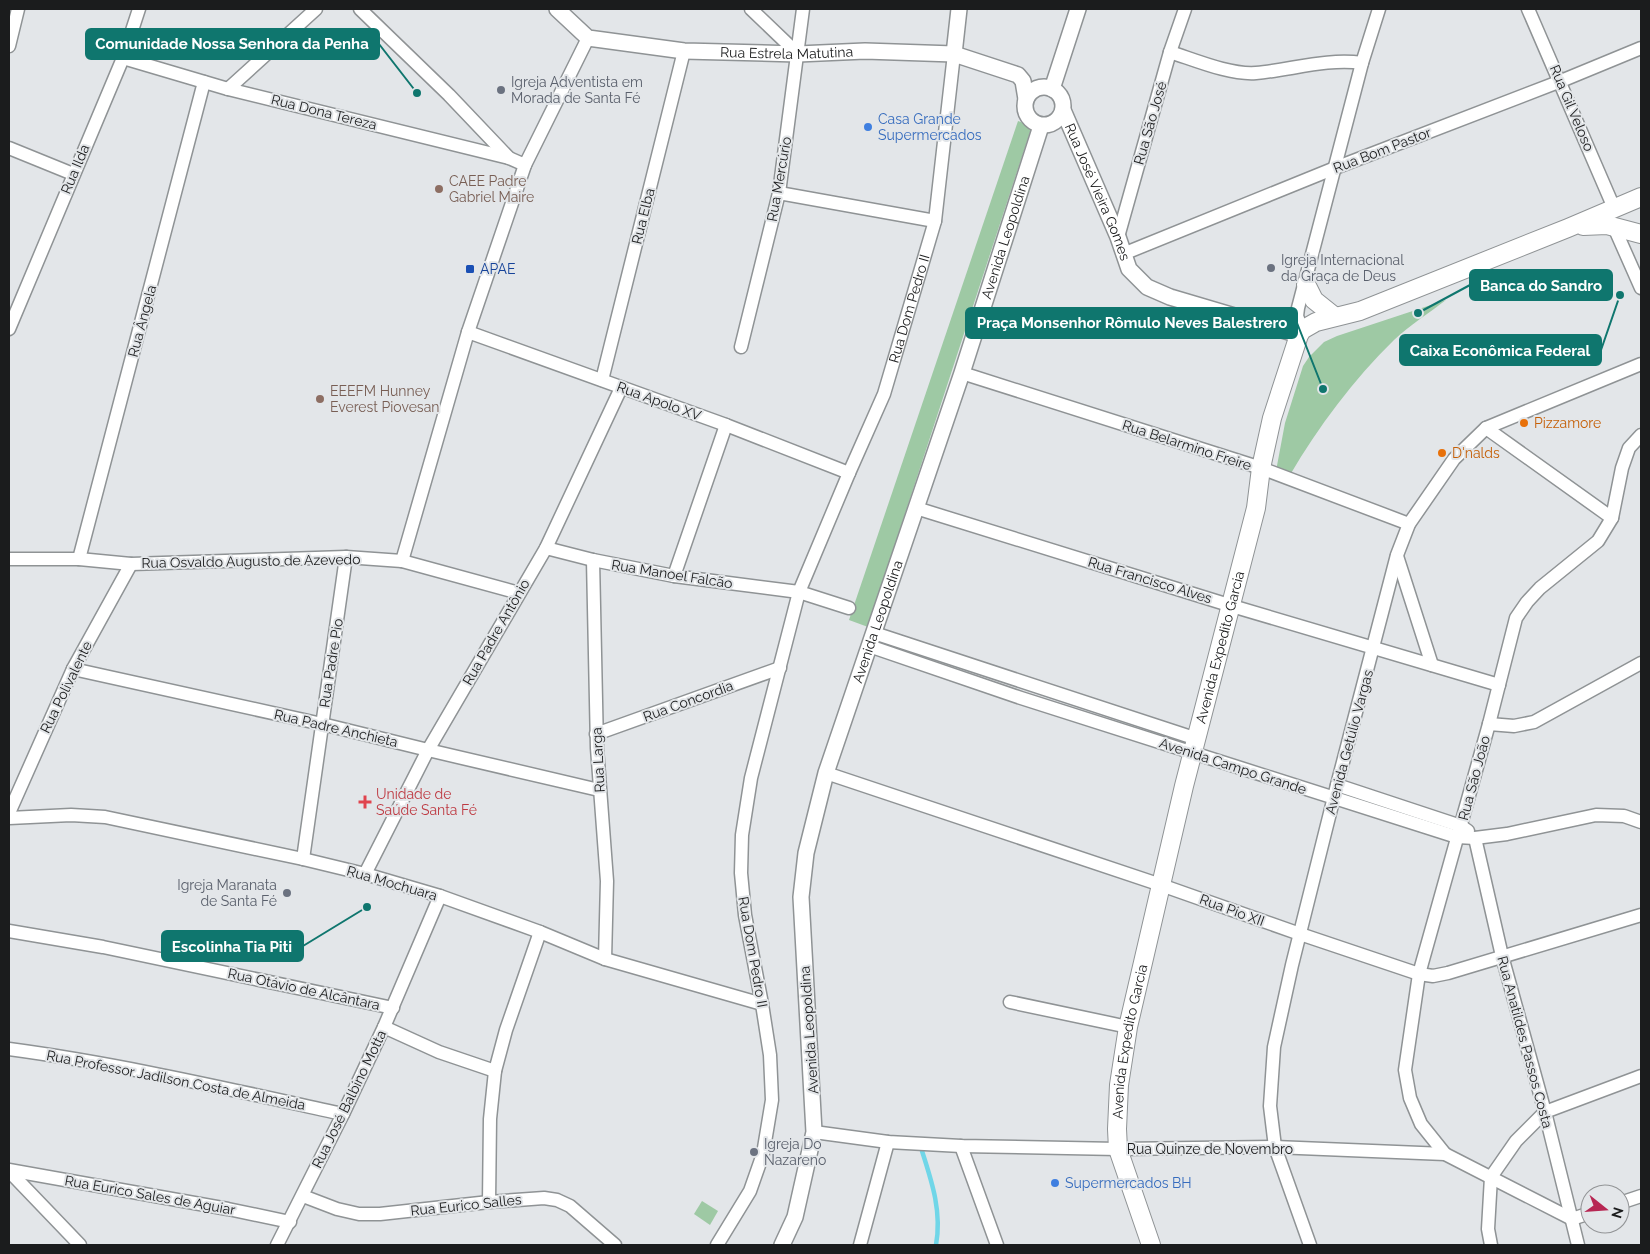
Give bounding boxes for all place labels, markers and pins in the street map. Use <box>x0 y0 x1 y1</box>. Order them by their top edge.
callout: Comunidade Nossa Senhora da Penha <box>86 29 379 59</box>
place label: Igreja Adventista em Morada de Santa Fé <box>511 74 643 106</box>
marker: Igreja Adventista em Morada de Santa Fé <box>495 84 507 96</box>
place label: Casa Grande Supermercados <box>878 111 982 143</box>
marker: Casa Grande Supermercados <box>862 121 874 133</box>
place label: CAEE Padre Gabriel Maire <box>449 173 534 205</box>
marker: CAEE Padre Gabriel Maire <box>433 183 445 195</box>
place label: Igreja Internacional da Graça de Deus <box>1281 252 1404 284</box>
place label: APAE <box>480 261 515 277</box>
marker: Igreja Internacional da Graça de Deus <box>1265 262 1277 274</box>
marker: APAE <box>464 263 476 275</box>
callout: Banca do Sandro <box>1470 270 1612 300</box>
callout: Praça Monsenhor Rômulo Neves Balestrero <box>966 308 1297 338</box>
callout: Caixa Econômica Federal <box>1400 335 1601 365</box>
place label: EEEFM Hunney Everest Piovesan <box>330 383 439 415</box>
marker: EEEFM Hunney Everest Piovesan <box>314 393 326 405</box>
place label: Pizzamore <box>1534 415 1601 431</box>
marker: Pizzamore <box>1518 417 1530 429</box>
place label: D'nalds <box>1452 445 1500 461</box>
marker: D'nalds <box>1436 447 1448 459</box>
place label: Unidade de Saúde Santa Fé <box>376 786 477 818</box>
marker: Unidade de Saúde Santa Fé <box>358 795 372 809</box>
place label: Igreja Maranata de Santa Fé <box>177 877 277 909</box>
marker: Igreja Maranata de Santa Fé <box>281 887 293 899</box>
callout: Escolinha Tia Piti <box>162 931 303 961</box>
place label: Igreja Do Nazareno <box>764 1136 826 1168</box>
marker: Igreja Do Nazareno <box>748 1146 760 1158</box>
place label: Supermercados BH <box>1065 1175 1192 1191</box>
marker: Supermercados BH <box>1049 1177 1061 1189</box>

